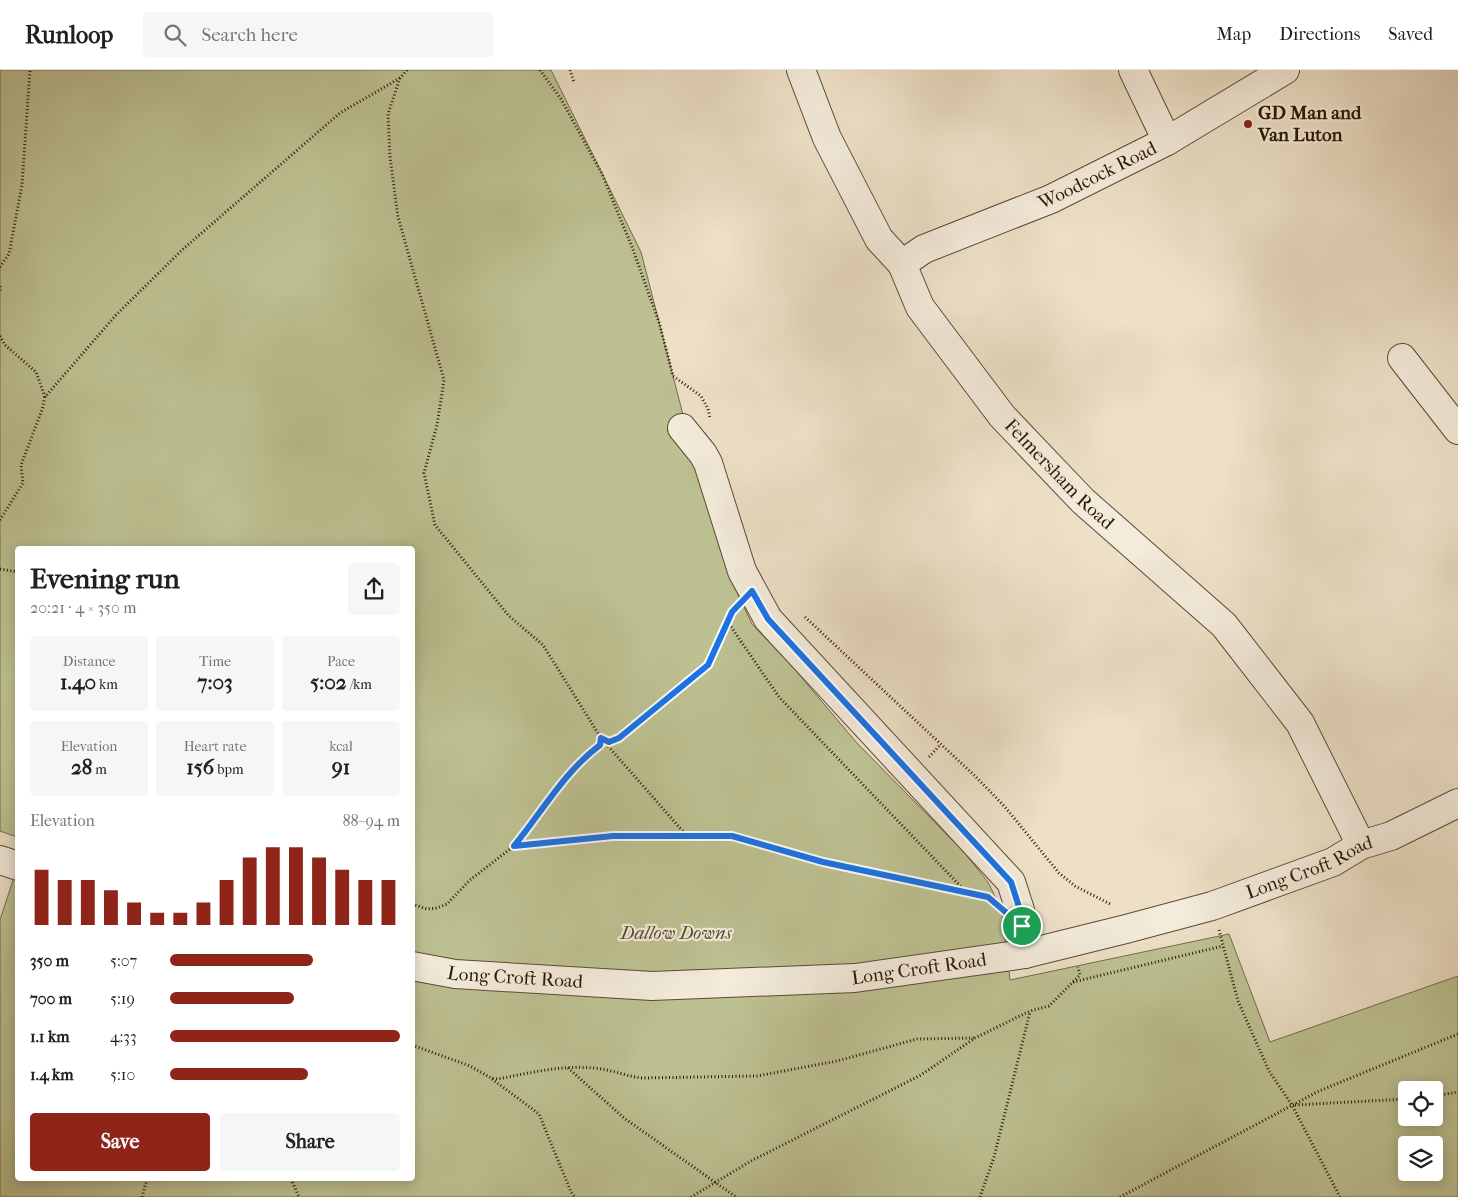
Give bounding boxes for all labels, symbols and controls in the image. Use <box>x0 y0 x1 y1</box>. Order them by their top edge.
search box <box>143 12 493 57</box>
text: Runloop <box>25 21 113 49</box>
icon: search <box>161 21 189 49</box>
text: Search here <box>201 24 298 46</box>
text: Map <box>1217 24 1251 45</box>
text: Directions <box>1279 24 1360 45</box>
text: Saved <box>1388 24 1433 45</box>
place label: GD Man and Van Luton <box>1257 102 1362 146</box>
marker: GD Man and Van Luton <box>1242 118 1254 130</box>
street label: Woodcock Road <box>1034 137 1161 214</box>
street label: Felmersham Road <box>1000 414 1119 534</box>
text: Evening run <box>30 562 180 595</box>
button: share <box>348 563 400 615</box>
text: 20:21 · 4 × 350 m <box>30 598 136 617</box>
text: Distance <box>63 653 115 670</box>
text: Time <box>199 653 231 670</box>
text: Pace <box>327 653 355 670</box>
text: 1.40 <box>60 670 96 694</box>
text: 7:03 <box>197 670 233 694</box>
text: 5:02 <box>310 670 347 694</box>
text: km <box>96 676 118 693</box>
text: /km <box>347 676 372 693</box>
text: Elevation <box>61 738 117 755</box>
text: Heart rate <box>184 738 246 755</box>
text: kcal <box>329 738 353 755</box>
text: 28 <box>71 755 92 779</box>
text: 156 <box>186 755 214 779</box>
text: 91 <box>332 755 350 779</box>
text: m <box>92 761 107 778</box>
text: bpm <box>214 761 244 778</box>
text: Elevation <box>30 811 95 830</box>
text: 88–94 m <box>343 811 400 830</box>
street label: Long Croft Road <box>1243 831 1376 904</box>
pin <box>1001 905 1043 947</box>
icon: arrive <box>1008 912 1036 940</box>
park label: Dallow Downs <box>619 922 733 944</box>
street label: Long Croft Road <box>850 948 989 989</box>
text: 350 m <box>30 951 69 970</box>
text: 5:07 <box>110 951 137 970</box>
street label: Long Croft Road <box>445 962 584 993</box>
text: 700 m <box>30 989 72 1008</box>
text: 5:19 <box>110 989 135 1008</box>
text: 1.1 km <box>30 1027 69 1046</box>
text: 4:33 <box>110 1027 136 1046</box>
text: 1.4 km <box>30 1065 74 1084</box>
text: 5:10 <box>110 1065 135 1084</box>
map controls <box>1398 1081 1443 1181</box>
button: locate <box>1398 1081 1443 1126</box>
button: Save <box>30 1113 210 1171</box>
button: Share <box>220 1113 400 1171</box>
button: layers <box>1398 1136 1443 1181</box>

